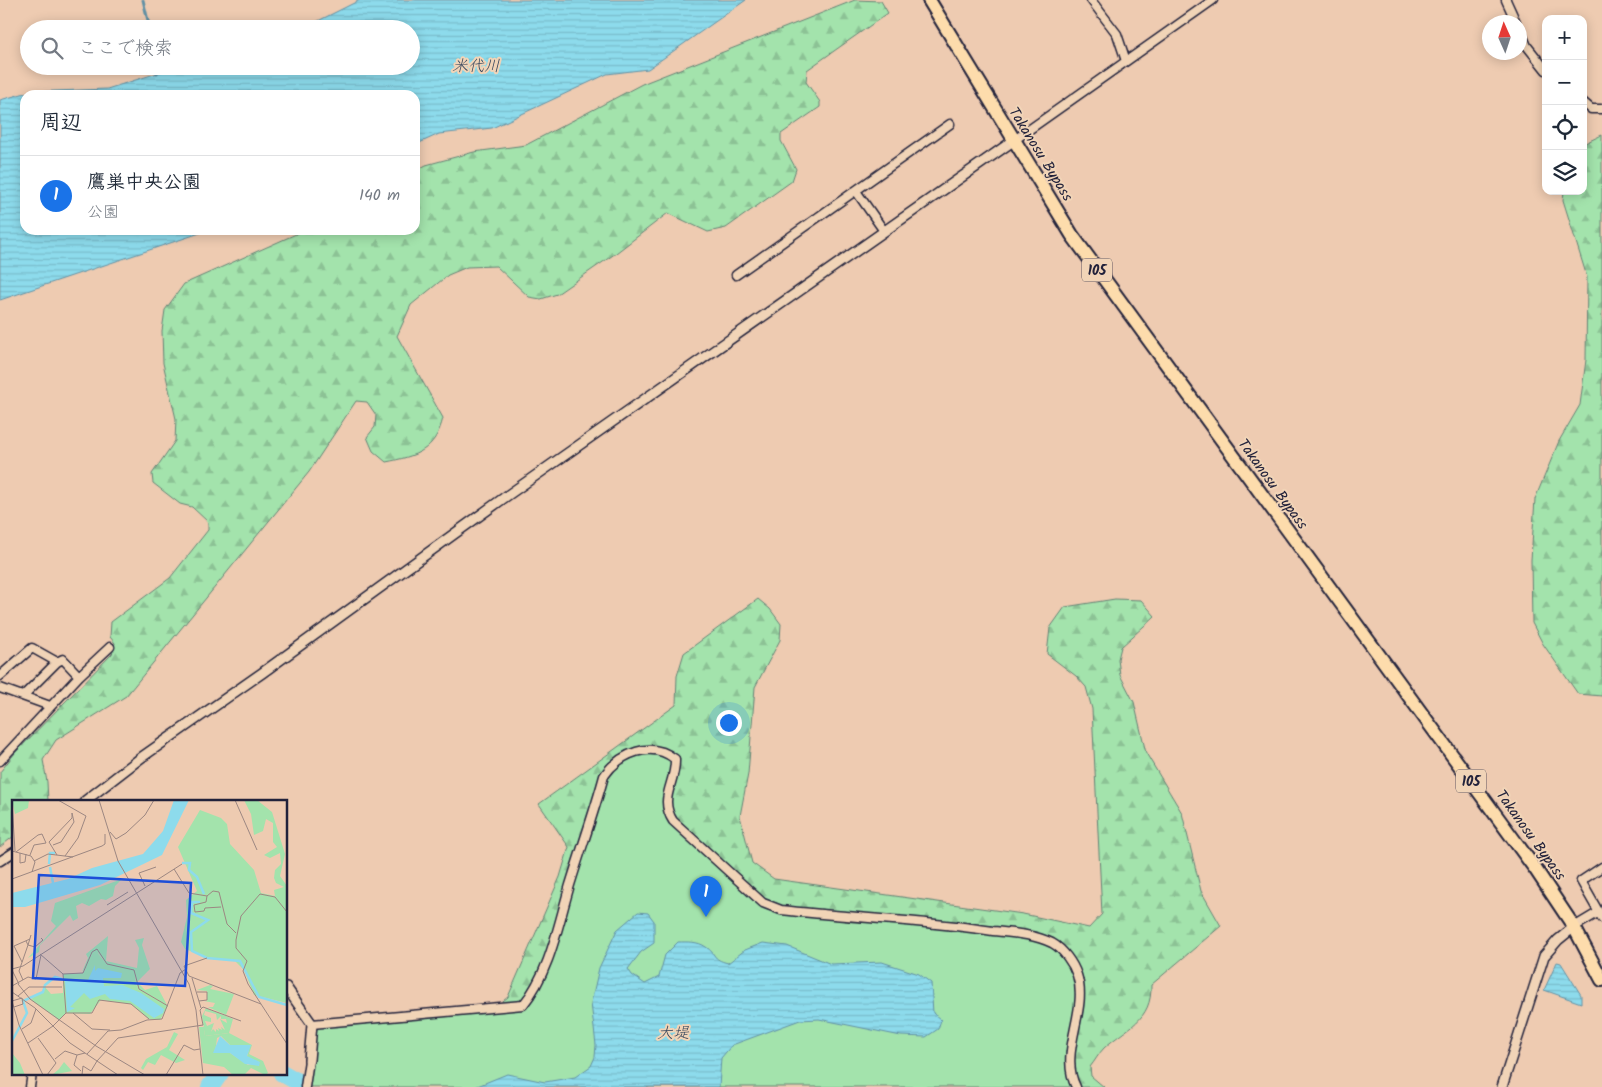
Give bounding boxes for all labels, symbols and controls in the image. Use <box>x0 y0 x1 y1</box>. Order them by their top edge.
north arrow <box>1482 15 1527 60</box>
map controls <box>1542 15 1587 195</box>
button: + <box>1542 15 1587 60</box>
search box <box>20 20 420 75</box>
icon: search <box>38 34 66 62</box>
text: ここで検索 <box>78 34 173 64</box>
water label: 米代川 <box>452 54 500 79</box>
button: − <box>1542 60 1587 105</box>
street label: Takanosu Bypass <box>1002 103 1079 207</box>
button: locate <box>1542 105 1587 150</box>
text: 周辺 <box>40 107 82 140</box>
button: layers <box>1542 150 1587 195</box>
text: 鷹巣中央公園 <box>87 168 201 198</box>
text: 1 <box>54 183 58 208</box>
text: 140 m <box>359 183 400 208</box>
text: 公園 <box>87 200 119 225</box>
road number: 105 <box>1082 258 1112 282</box>
street label: Takanosu Bypass <box>1231 434 1314 535</box>
your location <box>716 710 742 736</box>
road number: 105 <box>1456 769 1486 792</box>
street label: Takanosu Bypass <box>1489 785 1572 886</box>
inset map <box>12 800 288 1074</box>
pin: 1 <box>690 876 722 917</box>
water label: 大堤 <box>657 1021 690 1046</box>

